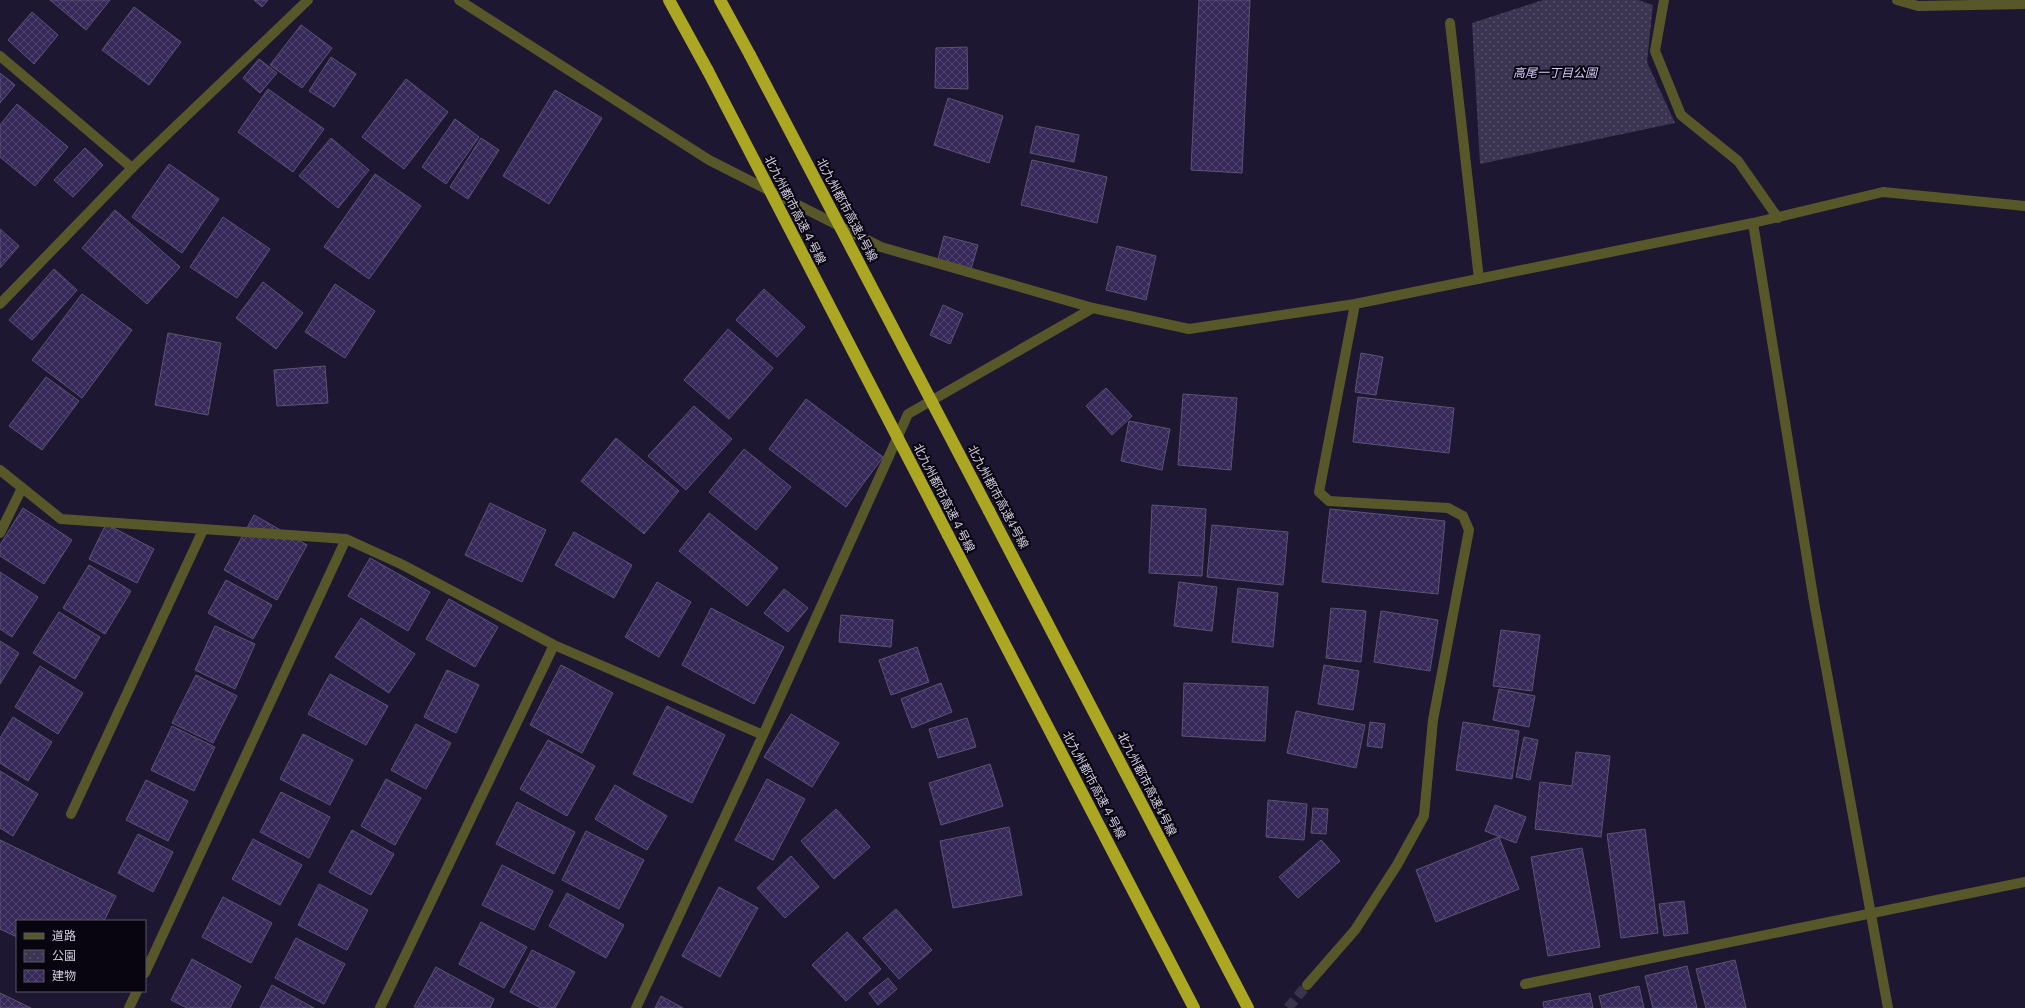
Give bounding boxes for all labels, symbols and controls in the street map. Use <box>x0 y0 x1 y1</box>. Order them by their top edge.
park label: 高尾一丁目公園 <box>1513 65 1599 80</box>
street label: 北九州都市高速４号線 <box>762 153 829 267</box>
street label: 北九州都市高速4号線 <box>814 155 881 264</box>
street label: 北九州都市高速４号線 <box>911 441 978 555</box>
street label: 北九州都市高速4号線 <box>965 442 1032 551</box>
street label: 北九州都市高速４号線 <box>1060 728 1129 841</box>
street label: 北九州都市高速4号線 <box>1115 729 1180 838</box>
legend <box>16 920 146 992</box>
text: 道路 <box>52 928 76 943</box>
text: 公園 <box>52 948 76 963</box>
text: 建物 <box>52 968 76 983</box>

